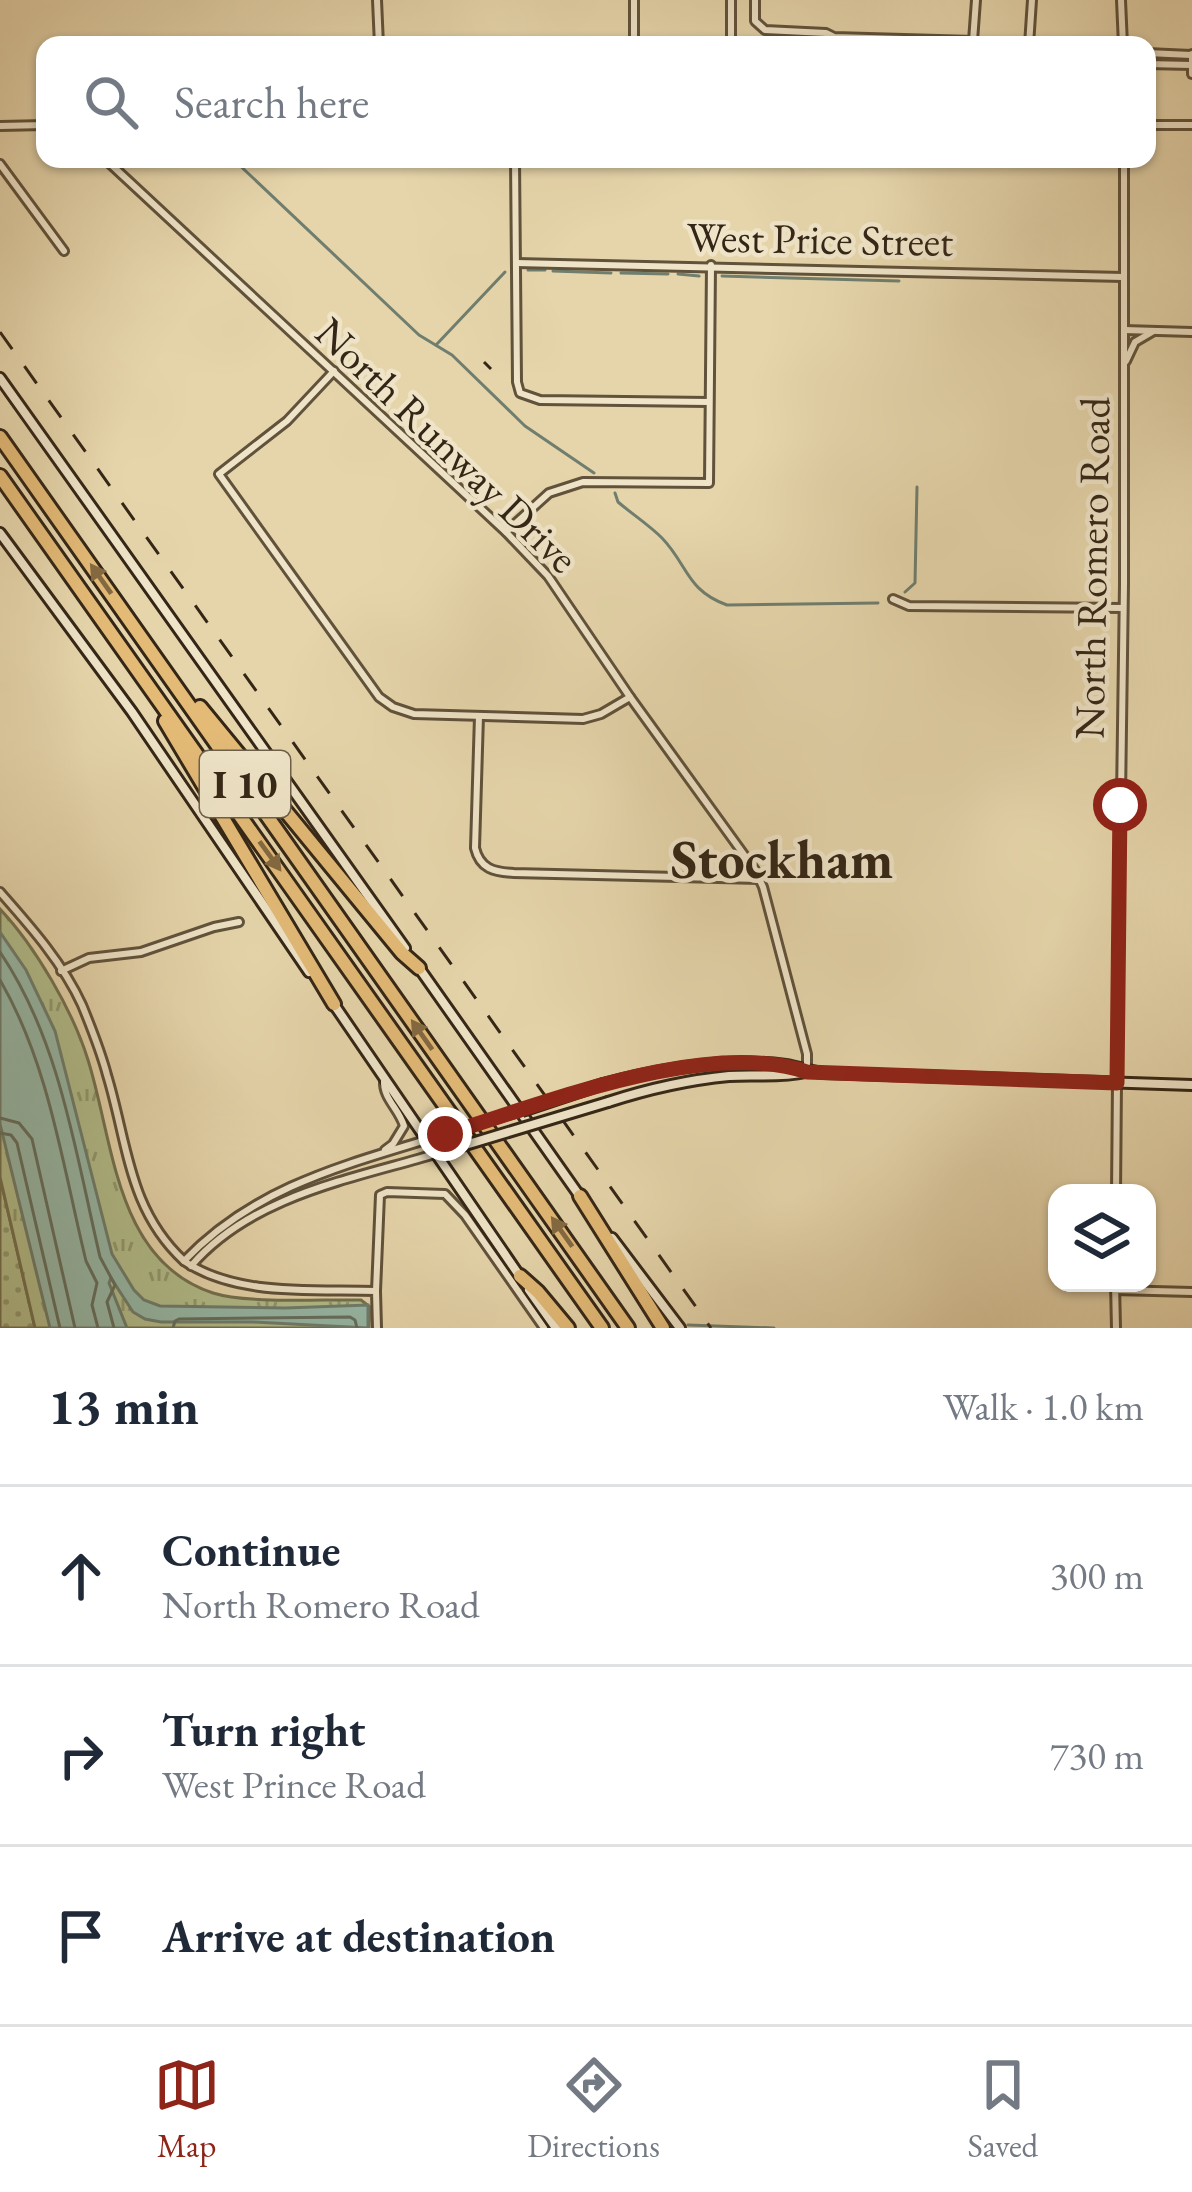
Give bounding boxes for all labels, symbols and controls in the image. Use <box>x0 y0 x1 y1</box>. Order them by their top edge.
search box <box>36 36 1156 168</box>
icon: search <box>78 69 144 135</box>
text: Search here <box>174 73 369 131</box>
street label: West Price Street <box>686 209 954 269</box>
street label: North Runway Drive <box>304 305 590 585</box>
street label: North Romero Road <box>1062 396 1122 740</box>
one-way arrow <box>90 563 113 595</box>
road number: I 10 <box>200 751 290 817</box>
route start <box>1093 778 1147 832</box>
district label: Stockham <box>671 824 893 894</box>
one-way arrow <box>257 840 281 872</box>
one-way arrow <box>411 1019 434 1051</box>
route end <box>418 1107 472 1161</box>
map controls <box>1048 1184 1156 1292</box>
button: layers <box>1048 1184 1156 1292</box>
one-way arrow <box>551 1216 574 1248</box>
text: 13 min <box>48 1373 199 1439</box>
text: Walk · 1.0 km <box>943 1381 1144 1432</box>
text: Continue <box>162 1521 340 1579</box>
icon: ahead <box>48 1543 114 1609</box>
text: 300 m <box>1050 1550 1144 1601</box>
text: North Romero Road <box>162 1579 480 1630</box>
text: Turn right <box>162 1701 365 1759</box>
icon: right <box>48 1723 114 1789</box>
text: 730 m <box>1050 1730 1144 1781</box>
text: West Prince Road <box>162 1759 426 1810</box>
icon: arrive <box>48 1903 114 1969</box>
text: Arrive at destination <box>162 1907 555 1965</box>
tab: Map <box>154 2052 220 2167</box>
tab: Directions <box>527 2052 660 2167</box>
tab: Saved <box>968 2052 1038 2167</box>

